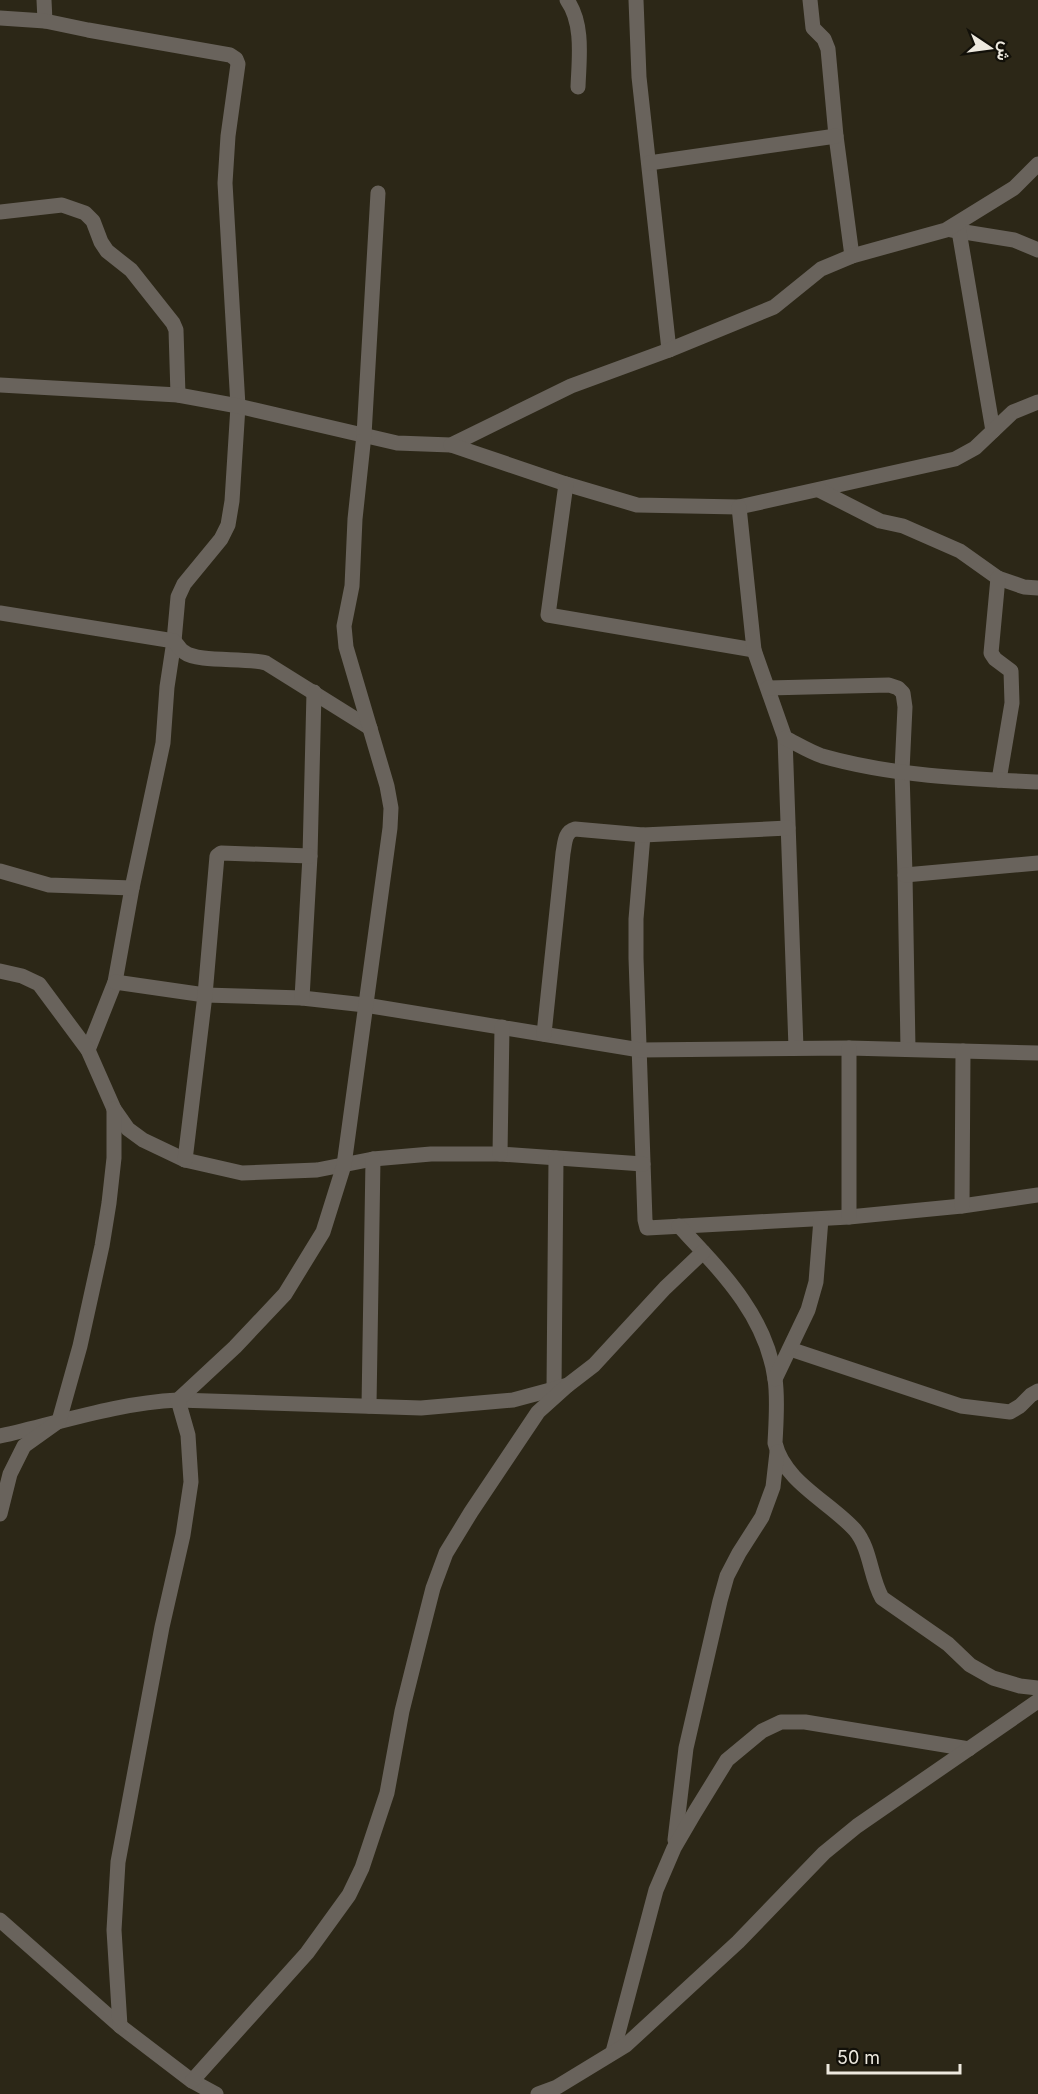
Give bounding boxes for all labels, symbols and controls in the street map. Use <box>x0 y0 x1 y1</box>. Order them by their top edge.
north arrow <box>960 18 1020 78</box>
text: ش <box>993 40 1017 63</box>
scale bar <box>828 2037 960 2075</box>
text: 50 m <box>837 2047 880 2068</box>

